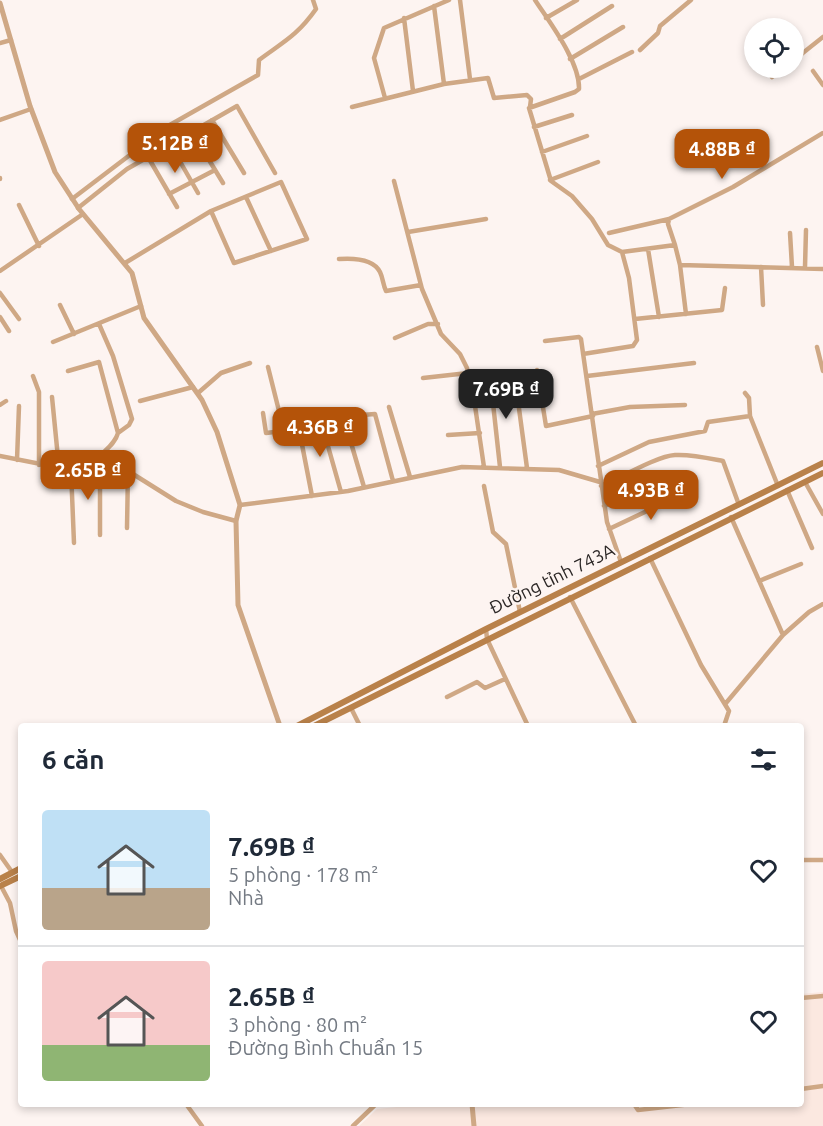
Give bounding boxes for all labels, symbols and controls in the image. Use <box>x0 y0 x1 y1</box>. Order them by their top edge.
map controls <box>744 18 804 78</box>
button: locate <box>744 18 804 78</box>
pin: 5.12B ₫ <box>120 123 230 174</box>
pin: 4.88B ₫ <box>667 129 777 180</box>
text: 5.12B ₫ <box>141 131 209 154</box>
text: 4.88B ₫ <box>688 137 756 160</box>
pin: 7.69B ₫ <box>451 369 561 420</box>
text: 7.69B ₫ <box>472 377 540 400</box>
pin: 4.36B ₫ <box>265 407 375 458</box>
text: 4.36B ₫ <box>286 415 354 438</box>
pin: 2.65B ₫ <box>33 450 143 501</box>
text: 2.65B ₫ <box>54 458 122 481</box>
pin: 4.93B ₫ <box>596 470 706 521</box>
text: 4.93B ₫ <box>617 478 685 501</box>
street label: Đường tỉnh 743A <box>486 539 618 617</box>
icon: filters <box>747 743 780 776</box>
text: 6 căn <box>42 745 104 774</box>
text: 7.69B ₫ <box>228 832 315 861</box>
icon: home <box>90 834 162 906</box>
icon: heart <box>747 854 780 887</box>
text: 5 phòng · 178 m² <box>228 863 379 886</box>
text: Nhà <box>228 886 264 909</box>
text: 2.65B ₫ <box>228 982 315 1011</box>
icon: home <box>90 985 162 1057</box>
icon: heart <box>747 1005 780 1038</box>
text: 3 phòng · 80 m² <box>228 1013 367 1036</box>
text: Đường Bình Chuẩn 15 <box>228 1036 423 1059</box>

